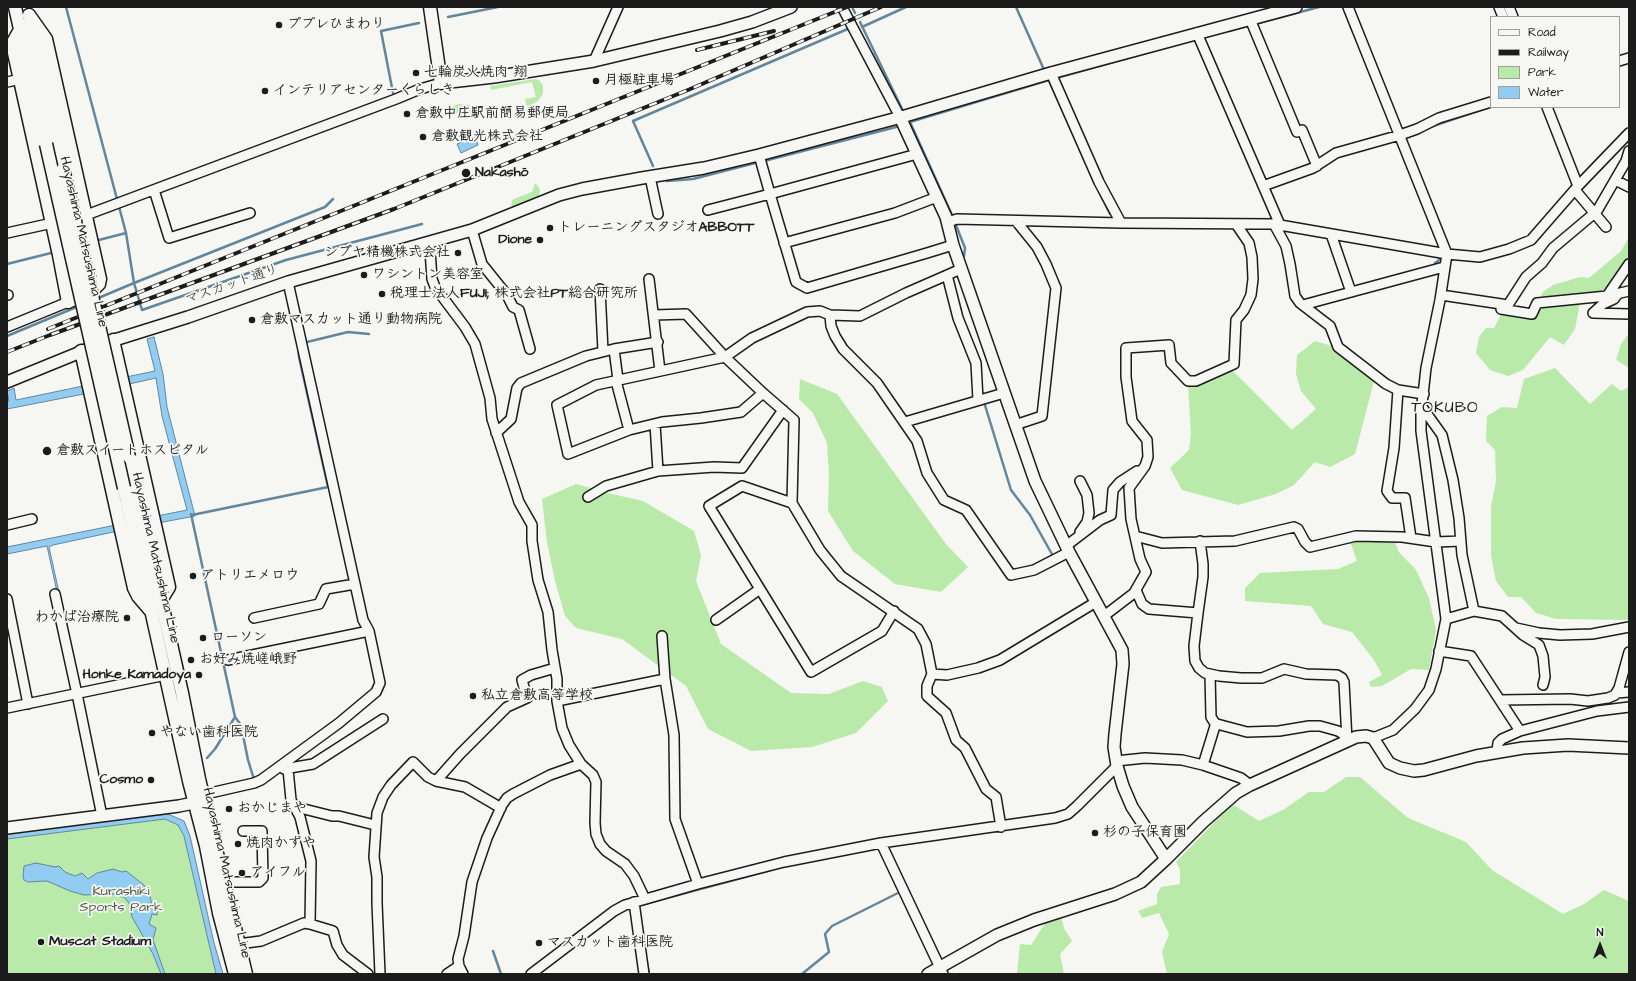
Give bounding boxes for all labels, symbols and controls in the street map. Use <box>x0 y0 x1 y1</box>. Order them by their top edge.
legend <box>1490 16 1620 108</box>
place label: ププレひまわり <box>287 17 385 33</box>
marker: ププレひまわり <box>274 20 284 30</box>
text: Road <box>1528 24 1556 41</box>
text: Railway <box>1528 44 1569 61</box>
text: Park <box>1528 64 1556 81</box>
place label: 七輪炭火焼肉 翔 <box>424 65 528 81</box>
marker: 七輪炭火焼肉 翔 <box>411 68 421 78</box>
place label: 月極駐車場 <box>604 73 674 89</box>
marker: 月極駐車場 <box>591 76 601 86</box>
place label: インテリアセンターくらしき <box>273 83 455 99</box>
text: Water <box>1528 84 1563 101</box>
marker: インテリアセンターくらしき <box>260 86 270 96</box>
place label: 倉敷中庄駅前簡易郵便局 <box>415 106 569 122</box>
marker: 倉敷中庄駅前簡易郵便局 <box>402 109 412 119</box>
place label: 倉敷観光株式会社 <box>431 129 543 145</box>
marker: 倉敷観光株式会社 <box>418 132 428 142</box>
street label: Hayashima Matsushima Line <box>55 155 111 329</box>
place label: Nakashō <box>475 165 528 181</box>
marker: Nakashō <box>460 167 472 179</box>
place label: トレーニングスタジオABBOTT <box>558 220 754 236</box>
marker: トレーニングスタジオABBOTT <box>545 223 555 233</box>
place label: Dione <box>498 232 532 248</box>
marker: Dione <box>535 235 545 245</box>
place label: シブヤ精機株式会社 <box>324 245 450 261</box>
marker: シブヤ精機株式会社 <box>453 248 463 258</box>
street label: マスカット通り <box>183 261 281 309</box>
place label: ワシントン美容室 <box>372 267 484 283</box>
marker: ワシントン美容室 <box>359 270 369 280</box>
place label: 税理士法人FUJI; 株式会社PT総合研究所 <box>390 286 638 302</box>
marker: 税理士法人FUJI; 株式会社PT総合研究所 <box>377 289 387 299</box>
place label: 倉敷マスカット通り動物病院 <box>260 312 442 328</box>
marker: 倉敷マスカット通り動物病院 <box>247 315 257 325</box>
district label: TOKUBO <box>1411 399 1479 419</box>
place label: 倉敷スイートホスピタル <box>56 443 209 459</box>
marker: 倉敷スイートホスピタル <box>41 445 53 457</box>
street label: Hayashima Matsushima Line <box>127 471 183 645</box>
place label: アトリエメロウ <box>201 568 299 584</box>
marker: アトリエメロウ <box>188 571 198 581</box>
place label: わかば治療院 <box>35 610 119 626</box>
marker: わかば治療院 <box>122 613 132 623</box>
place label: ローソン <box>211 630 267 646</box>
marker: ローソン <box>198 633 208 643</box>
place label: お好み焼嵯峨野 <box>199 652 297 668</box>
marker: お好み焼嵯峨野 <box>186 655 196 665</box>
place label: Honke Kamadoya <box>82 667 191 683</box>
marker: Honke Kamadoya <box>194 670 204 680</box>
place label: 私立倉敷高等学校 <box>481 688 593 704</box>
marker: 私立倉敷高等学校 <box>468 691 478 701</box>
place label: やない歯科医院 <box>160 725 258 741</box>
marker: やない歯科医院 <box>147 728 157 738</box>
place label: Cosmo <box>99 772 143 788</box>
marker: Cosmo <box>146 775 156 785</box>
street label: Hayashima Matsushima Line <box>198 786 254 960</box>
place label: おかじまや <box>237 801 307 817</box>
marker: おかじまや <box>224 804 234 814</box>
place label: 杉の子保育園 <box>1103 825 1187 841</box>
marker: 杉の子保育園 <box>1090 828 1100 838</box>
place label: 焼肉かずや <box>246 836 316 852</box>
marker: 焼肉かずや <box>233 839 243 849</box>
place label: アイフル <box>250 865 306 881</box>
marker: アイフル <box>237 868 247 878</box>
park label: Kurashiki Sports Park <box>79 884 163 916</box>
north arrow <box>1580 925 1620 965</box>
text: N <box>1597 925 1603 940</box>
place label: Muscat Stadium <box>49 934 151 950</box>
place label: マスカット歯科医院 <box>547 935 673 951</box>
marker: Muscat Stadium <box>36 937 46 947</box>
marker: マスカット歯科医院 <box>534 938 544 948</box>

